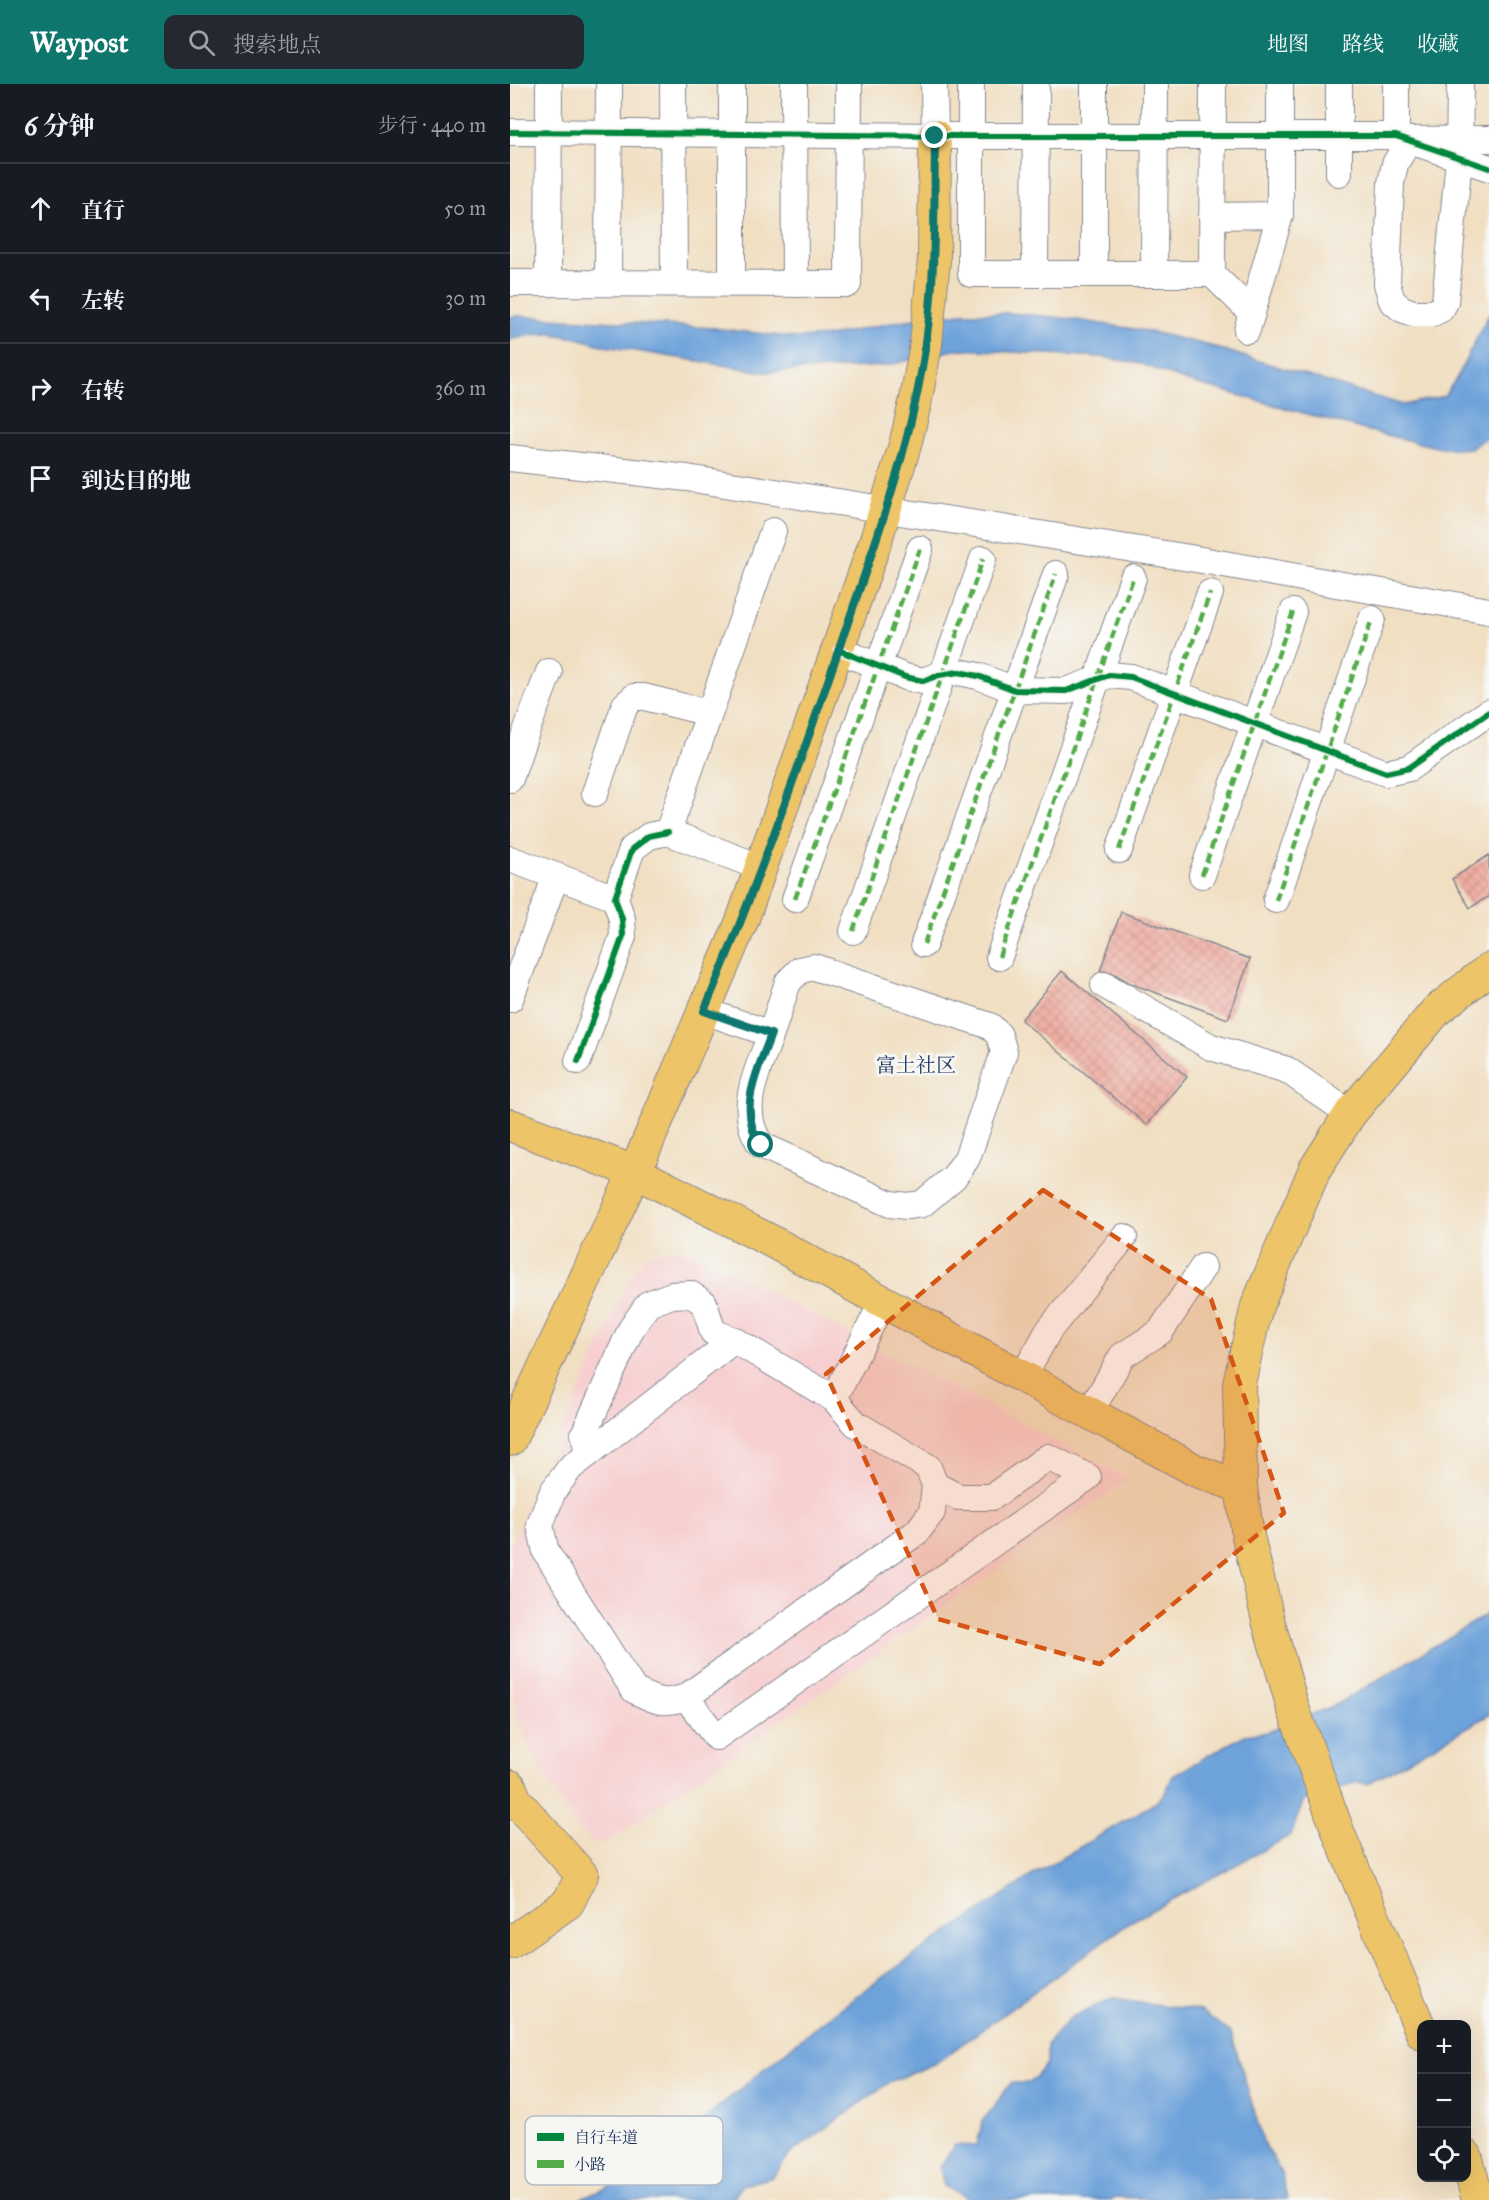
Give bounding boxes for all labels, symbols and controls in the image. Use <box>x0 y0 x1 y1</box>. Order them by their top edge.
search box <box>164 15 584 69</box>
text: Waypost <box>30 25 128 60</box>
icon: search <box>185 26 218 59</box>
text: 搜索地点 <box>233 31 321 58</box>
text: 地图 <box>1267 31 1309 57</box>
text: 路线 <box>1342 31 1384 57</box>
text: 收藏 <box>1417 31 1459 57</box>
text: 6 分钟 <box>24 110 95 142</box>
text: 步行 · 440 m <box>378 113 486 137</box>
route end <box>921 122 947 148</box>
icon: ahead <box>24 192 57 225</box>
text: 50 m <box>444 196 486 220</box>
text: 直行 <box>81 197 125 224</box>
icon: left <box>24 282 57 315</box>
text: 30 m <box>445 286 486 310</box>
text: 左转 <box>81 287 125 314</box>
icon: right <box>24 372 57 405</box>
text: 360 m <box>435 376 486 400</box>
text: 右转 <box>81 377 125 404</box>
icon: arrive <box>24 462 57 495</box>
text: 到达目的地 <box>81 467 191 494</box>
district label: 富土社区 <box>876 1053 956 1077</box>
route start <box>747 1131 773 1157</box>
map controls <box>1417 2020 1471 2182</box>
button: + <box>1417 2020 1471 2074</box>
button: − <box>1417 2074 1471 2128</box>
legend <box>525 2116 723 2185</box>
text: 自行车道 <box>574 2128 638 2147</box>
button: locate <box>1417 2128 1471 2182</box>
text: 小路 <box>574 2155 606 2174</box>

